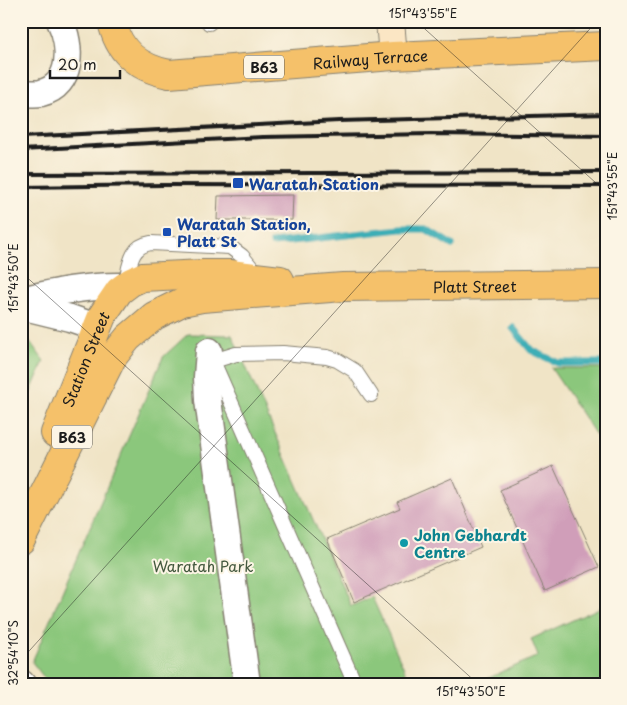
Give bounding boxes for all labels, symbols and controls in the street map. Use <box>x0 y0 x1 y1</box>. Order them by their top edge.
text: 151°43'55"E <box>389 4 457 22</box>
street label: Railway Terrace <box>312 43 428 74</box>
scale bar <box>50 48 120 80</box>
text: 20 m <box>58 52 97 75</box>
road number: B63 <box>244 56 284 78</box>
text: 151°43'55"E <box>603 152 621 220</box>
place label: Waratah Station <box>249 172 379 195</box>
marker: Waratah Station <box>231 176 245 190</box>
place label: Waratah Station, Platt St <box>177 212 311 252</box>
marker: Waratah Station, Platt St <box>161 226 173 238</box>
text: 151°43'50"E <box>4 243 22 313</box>
street label: Platt Street <box>433 274 517 297</box>
street label: Station Street <box>55 306 114 410</box>
road number: B63 <box>52 426 92 448</box>
place label: John Gebhardt Centre <box>414 523 527 563</box>
marker: John Gebhardt Centre <box>398 537 410 549</box>
park label: Waratah Park <box>153 554 253 577</box>
text: 32°54'10"S <box>4 620 22 686</box>
text: 151°43'50"E <box>436 682 506 700</box>

